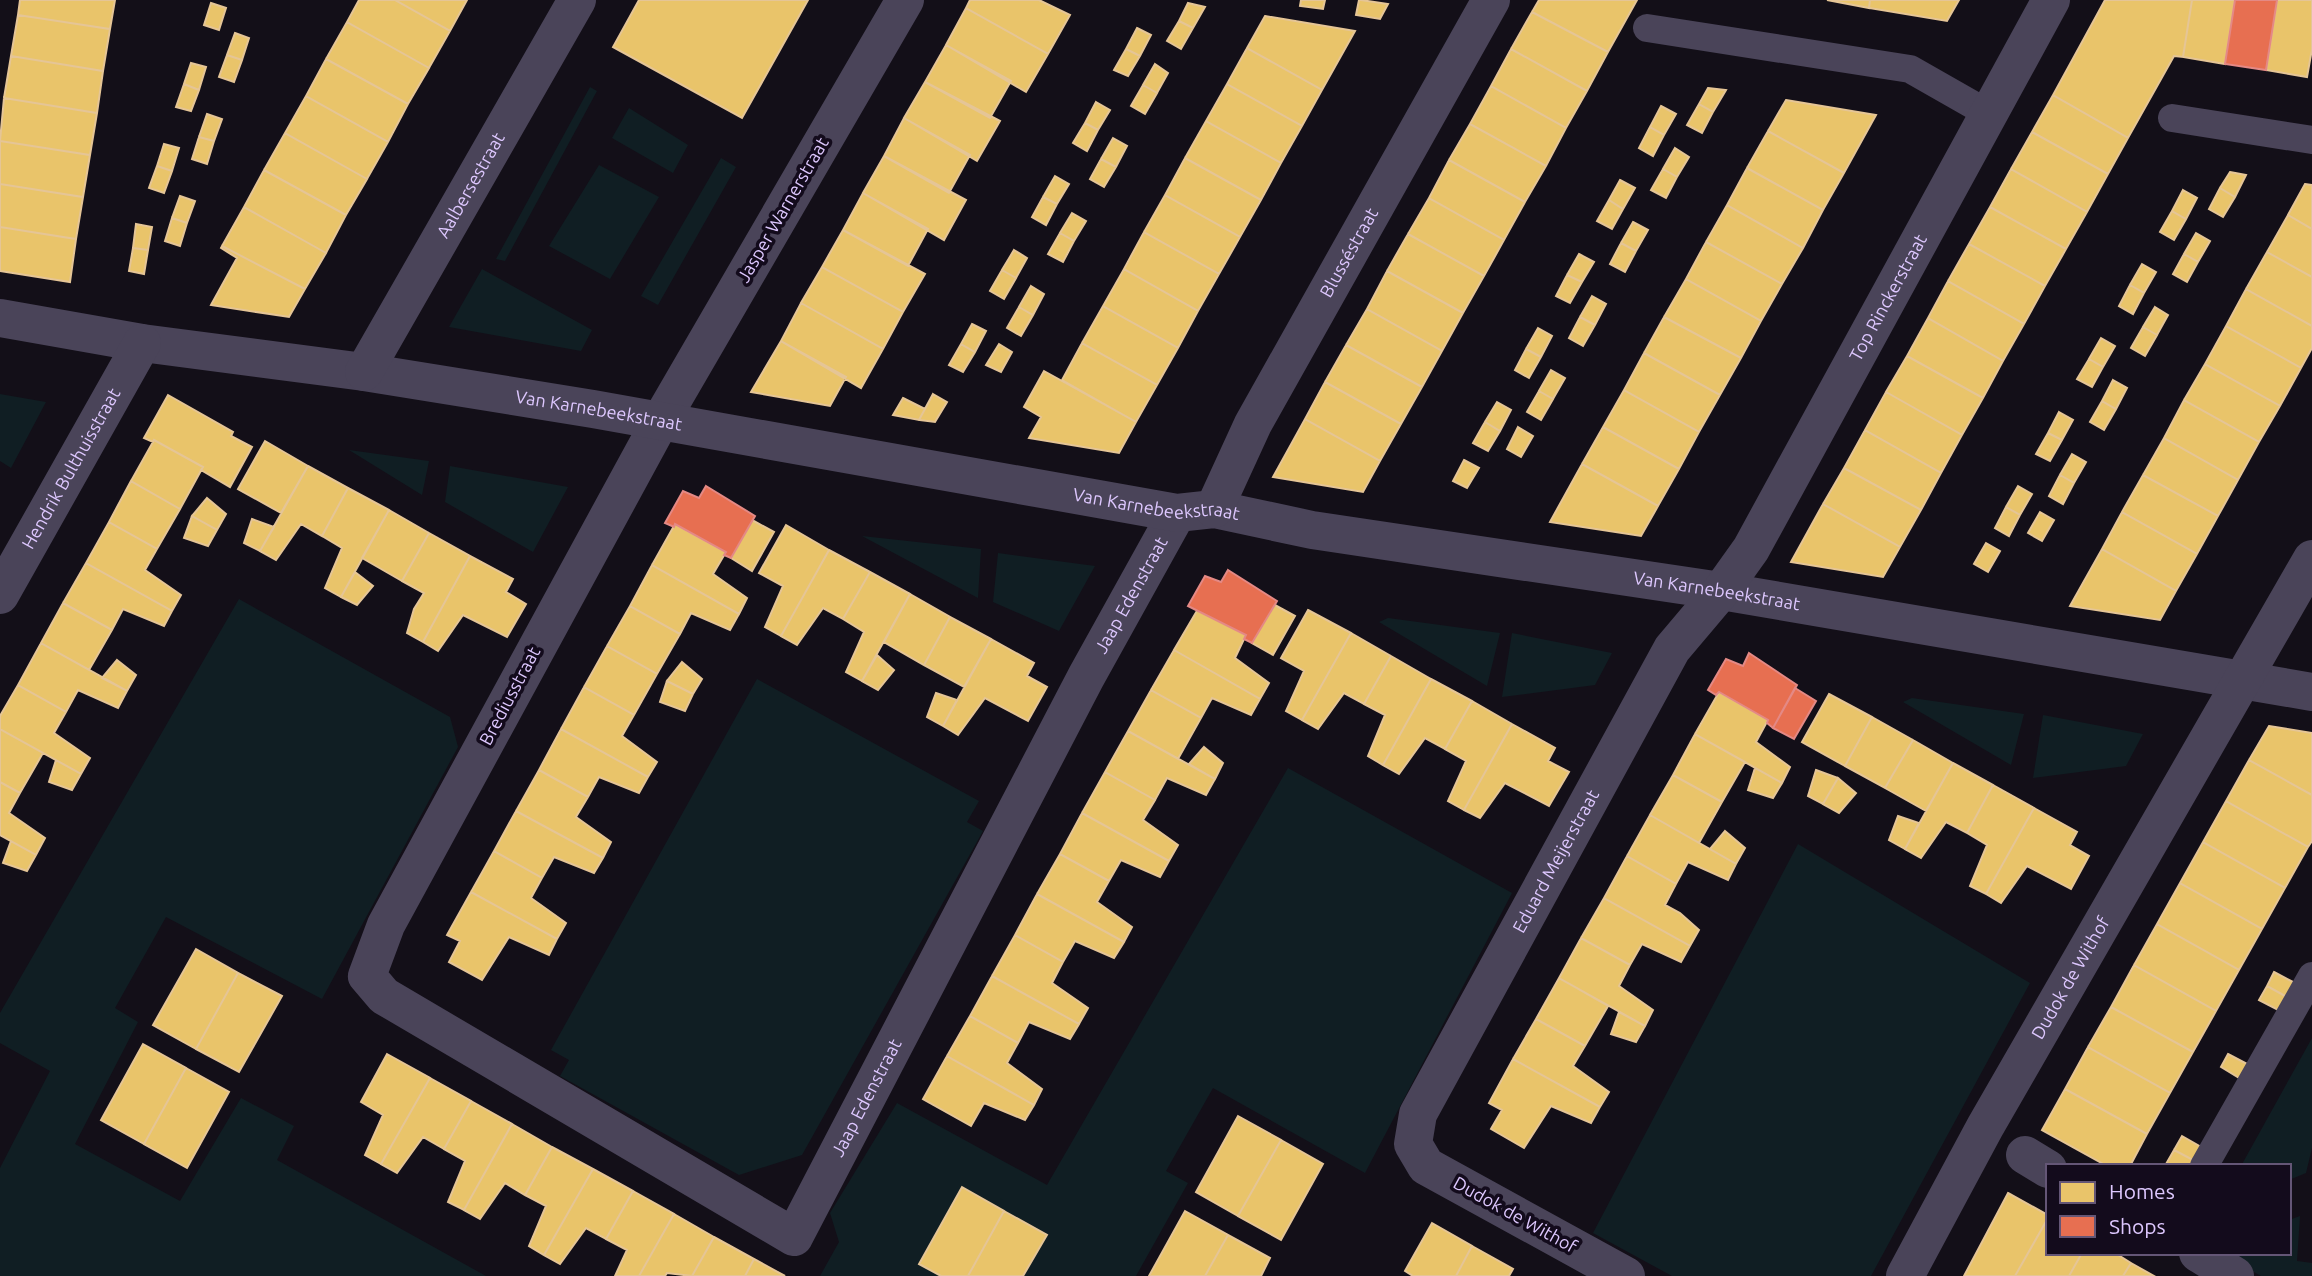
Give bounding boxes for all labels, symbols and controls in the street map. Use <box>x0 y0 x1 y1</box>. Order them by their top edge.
street label: Aalbersestraat <box>432 129 508 241</box>
street label: Jasper Warnerstraat <box>732 133 832 286</box>
street label: Blusséstraat <box>1315 204 1381 300</box>
street label: Top Rinckerstraat <box>1845 230 1930 364</box>
street label: Hendrik Bulthuisstraat <box>17 384 124 552</box>
street label: Van Karnebeekstraat <box>514 386 684 434</box>
street label: Van Karnebeekstraat <box>1071 484 1242 523</box>
street label: Jaap Edenstraat <box>1090 533 1171 657</box>
street label: Van Karnebeekstraat <box>1632 567 1802 613</box>
street label: Brediusstraat <box>475 643 543 748</box>
street label: Eduard Meijerstraat <box>1508 786 1602 936</box>
street label: Dudok de Withof <box>2027 913 2113 1042</box>
street label: Jaap Edenstraat <box>827 1035 905 1160</box>
legend <box>2046 1164 2291 1255</box>
street label: Dudok de Withof <box>1450 1172 1581 1256</box>
text: Homes <box>2109 1179 2175 1203</box>
text: Shops <box>2109 1214 2166 1238</box>

